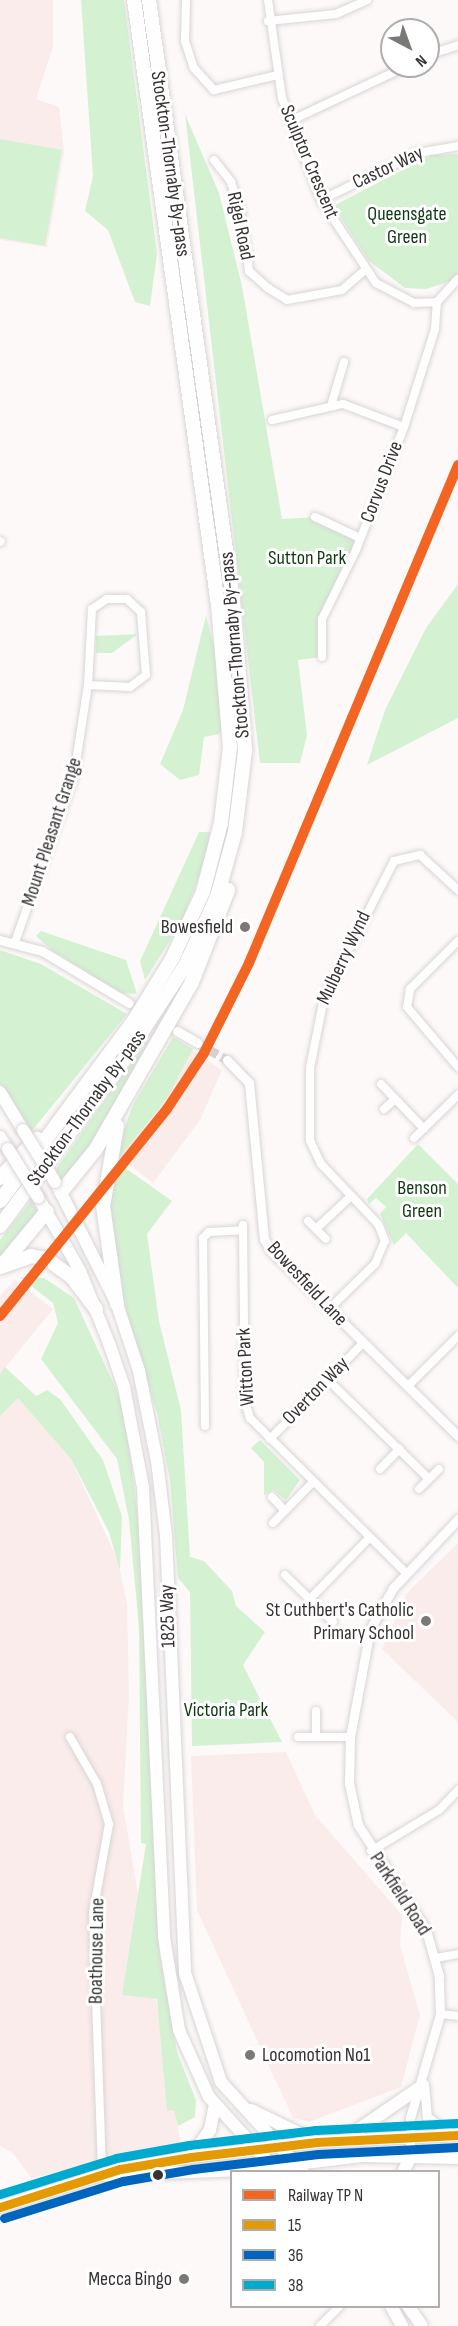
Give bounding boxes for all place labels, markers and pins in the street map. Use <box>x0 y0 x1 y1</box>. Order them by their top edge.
place label: Bowesfield <box>161 915 233 939</box>
marker: Bowesfield <box>238 920 252 934</box>
place label: St Cuthbert's Catholic Primary School <box>266 1598 414 1645</box>
marker: St Cuthbert's Catholic Primary School <box>419 1614 433 1628</box>
place label: Locomotion No1 <box>262 2043 370 2067</box>
marker: Locomotion No1 <box>243 2048 257 2062</box>
unlabelled marker <box>152 2169 164 2181</box>
place label: Mecca Bingo <box>88 2267 172 2291</box>
marker: Mecca Bingo <box>177 2272 191 2286</box>

